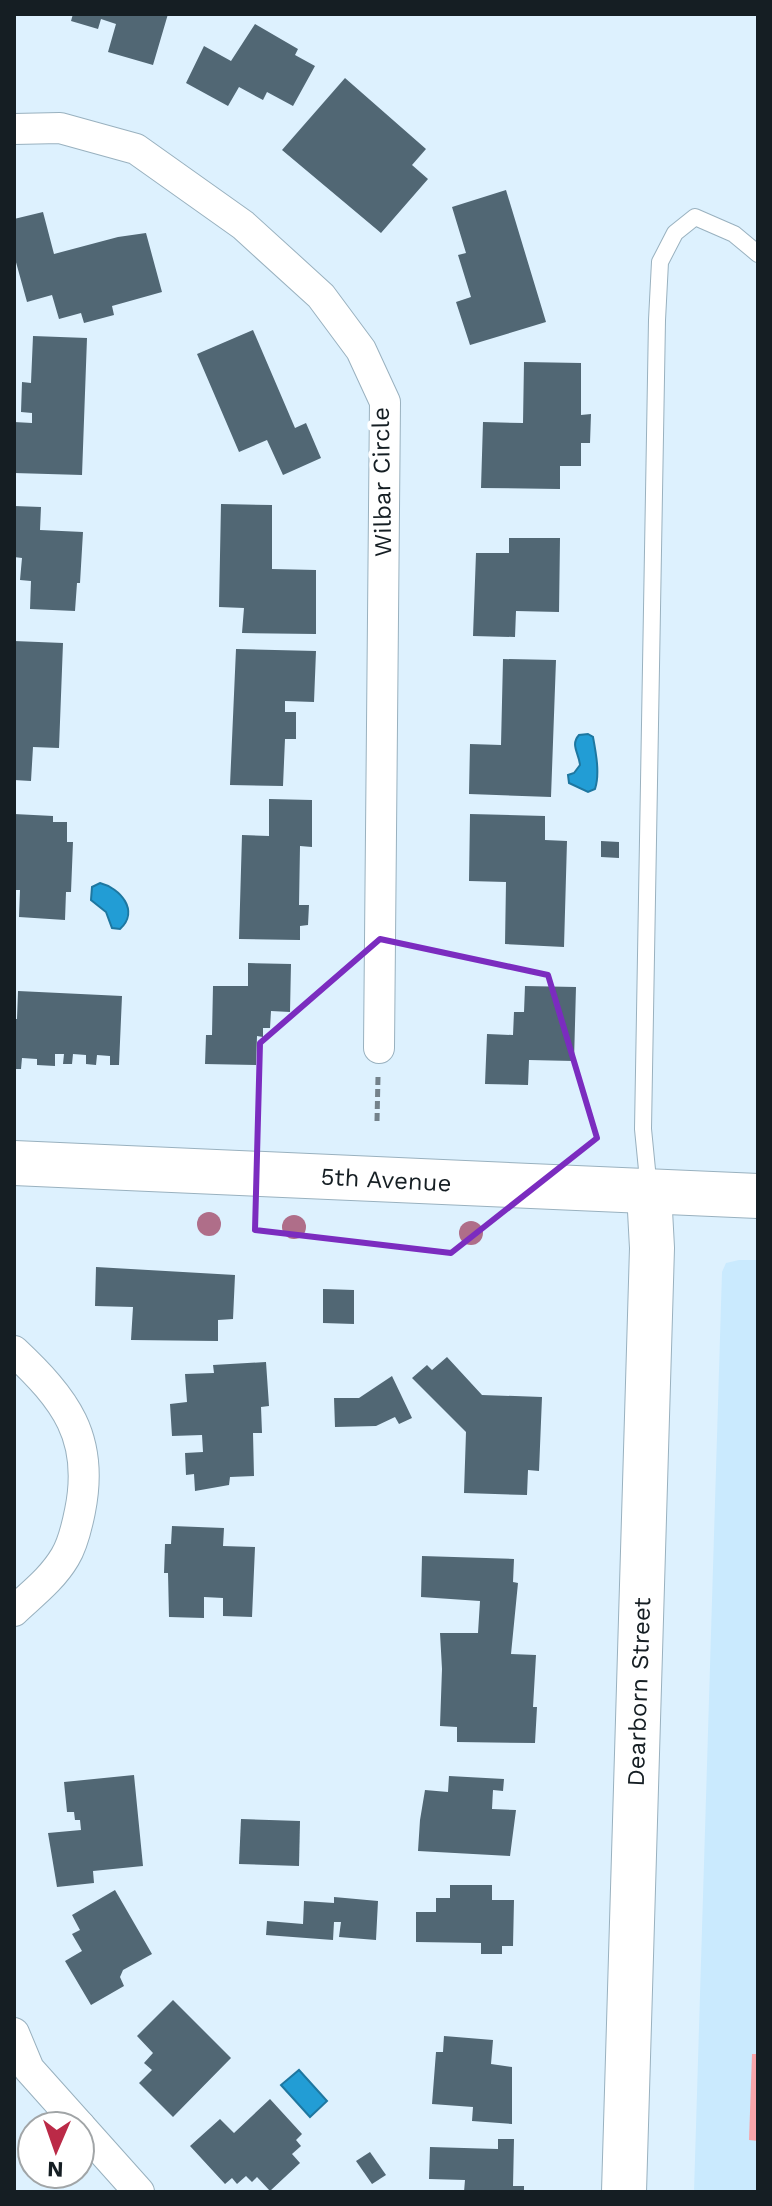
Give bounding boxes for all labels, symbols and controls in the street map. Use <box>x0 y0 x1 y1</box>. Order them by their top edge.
street label: Wilbar Circle <box>367 407 397 557</box>
street label: 5th Avenue <box>320 1163 452 1197</box>
street label: Dearborn Street <box>622 1597 656 1787</box>
north arrow <box>16 2110 96 2190</box>
text: N <box>47 2157 64 2182</box>

